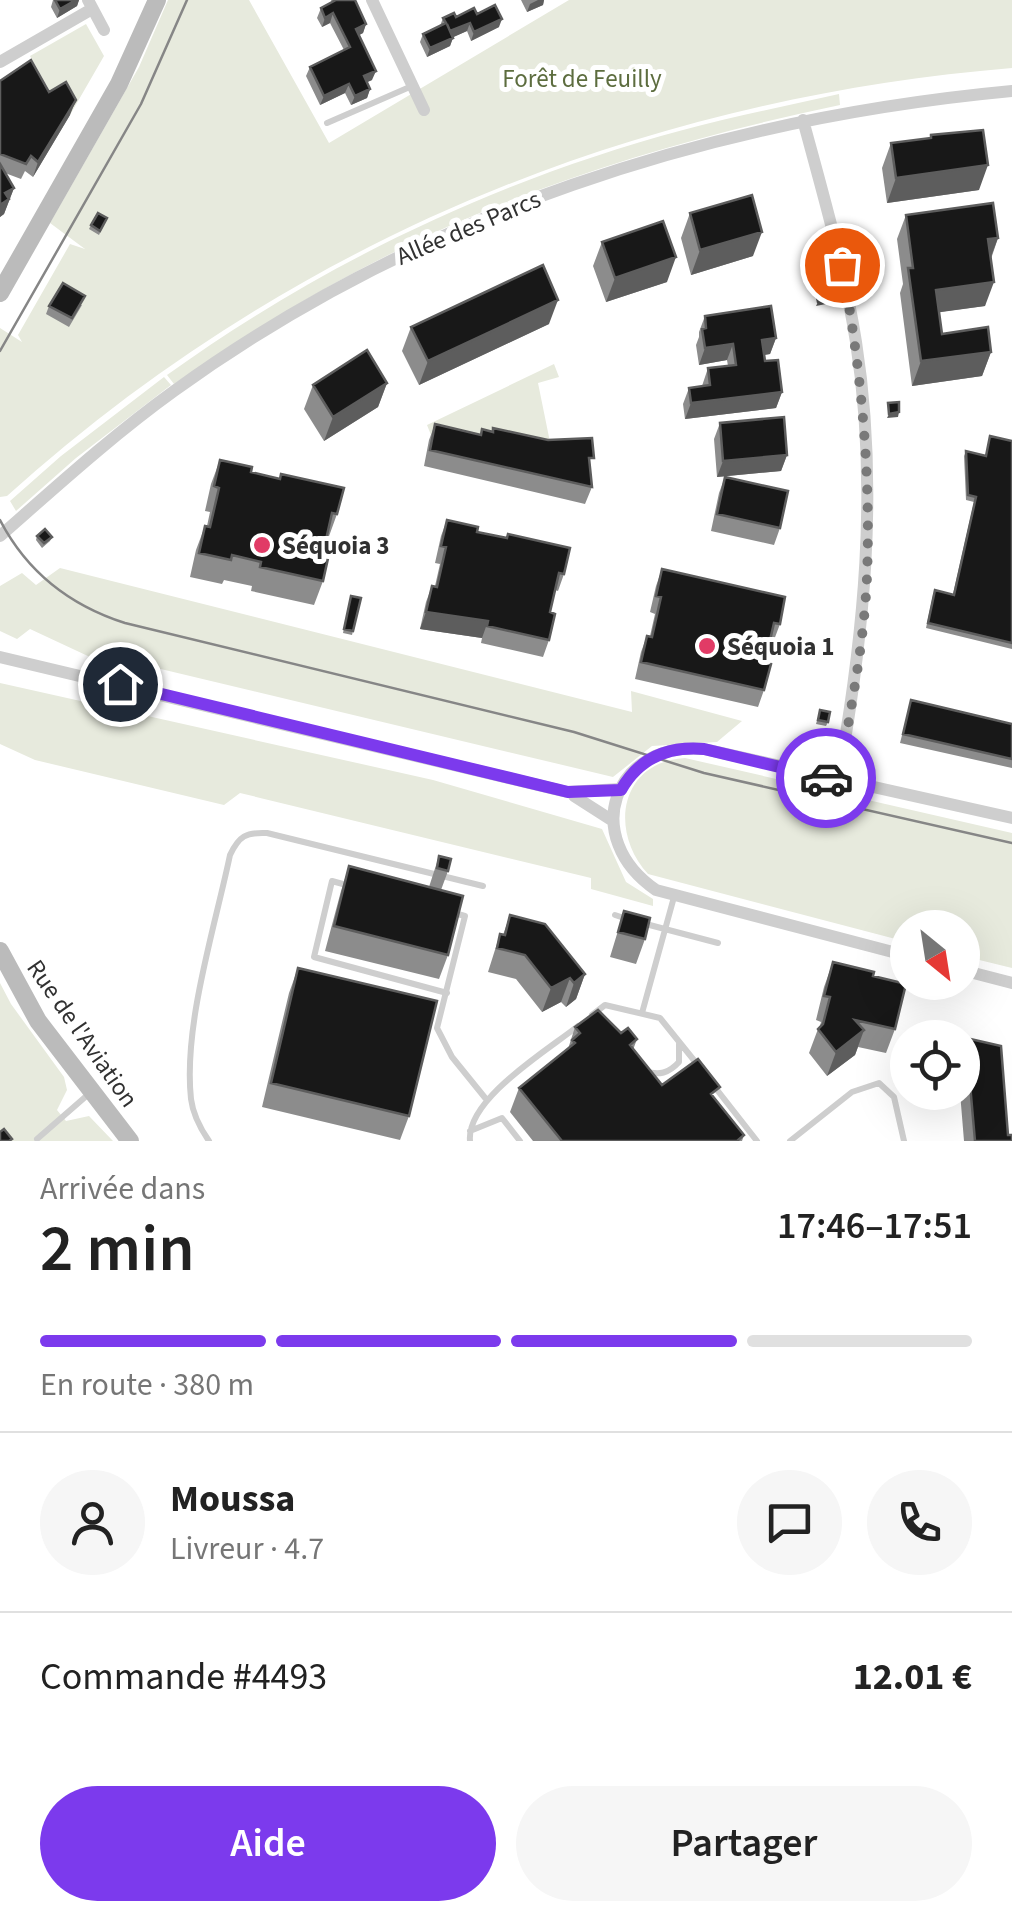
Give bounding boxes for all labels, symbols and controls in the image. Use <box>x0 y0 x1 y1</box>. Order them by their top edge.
park label: Forêt de Feuilly <box>502 61 662 97</box>
street label: Allée des Parcs <box>391 181 546 275</box>
pin <box>800 223 885 308</box>
icon: bag <box>815 238 870 293</box>
place label: Séquoia 3 <box>282 528 390 564</box>
marker: Séquoia 3 <box>251 534 273 556</box>
place label: Séquoia 1 <box>727 629 835 665</box>
marker: Séquoia 1 <box>696 635 718 657</box>
pin <box>78 642 163 727</box>
icon: home <box>93 657 148 712</box>
courier <box>776 728 876 828</box>
icon: car <box>799 751 854 806</box>
north arrow <box>890 910 980 1000</box>
map controls <box>890 910 980 1110</box>
street label: Rue de l'Aviation <box>18 952 147 1115</box>
button: locate <box>890 1020 980 1110</box>
text: Arrivée dans <box>40 1166 205 1212</box>
text: 17:46–17:51 <box>777 1199 972 1253</box>
text: 2 min <box>40 1203 195 1296</box>
text: En route · 380 m <box>40 1362 254 1408</box>
button: person <box>40 1470 145 1575</box>
button: chat <box>737 1470 842 1575</box>
button: phone <box>867 1470 972 1575</box>
text: Moussa <box>170 1472 295 1526</box>
text: Livreur · 4.7 <box>170 1526 324 1572</box>
text: Commande #4493 <box>40 1650 327 1704</box>
text: 12.01 € <box>853 1650 972 1704</box>
button: Aide <box>40 1786 496 1901</box>
button: Partager <box>516 1786 972 1901</box>

